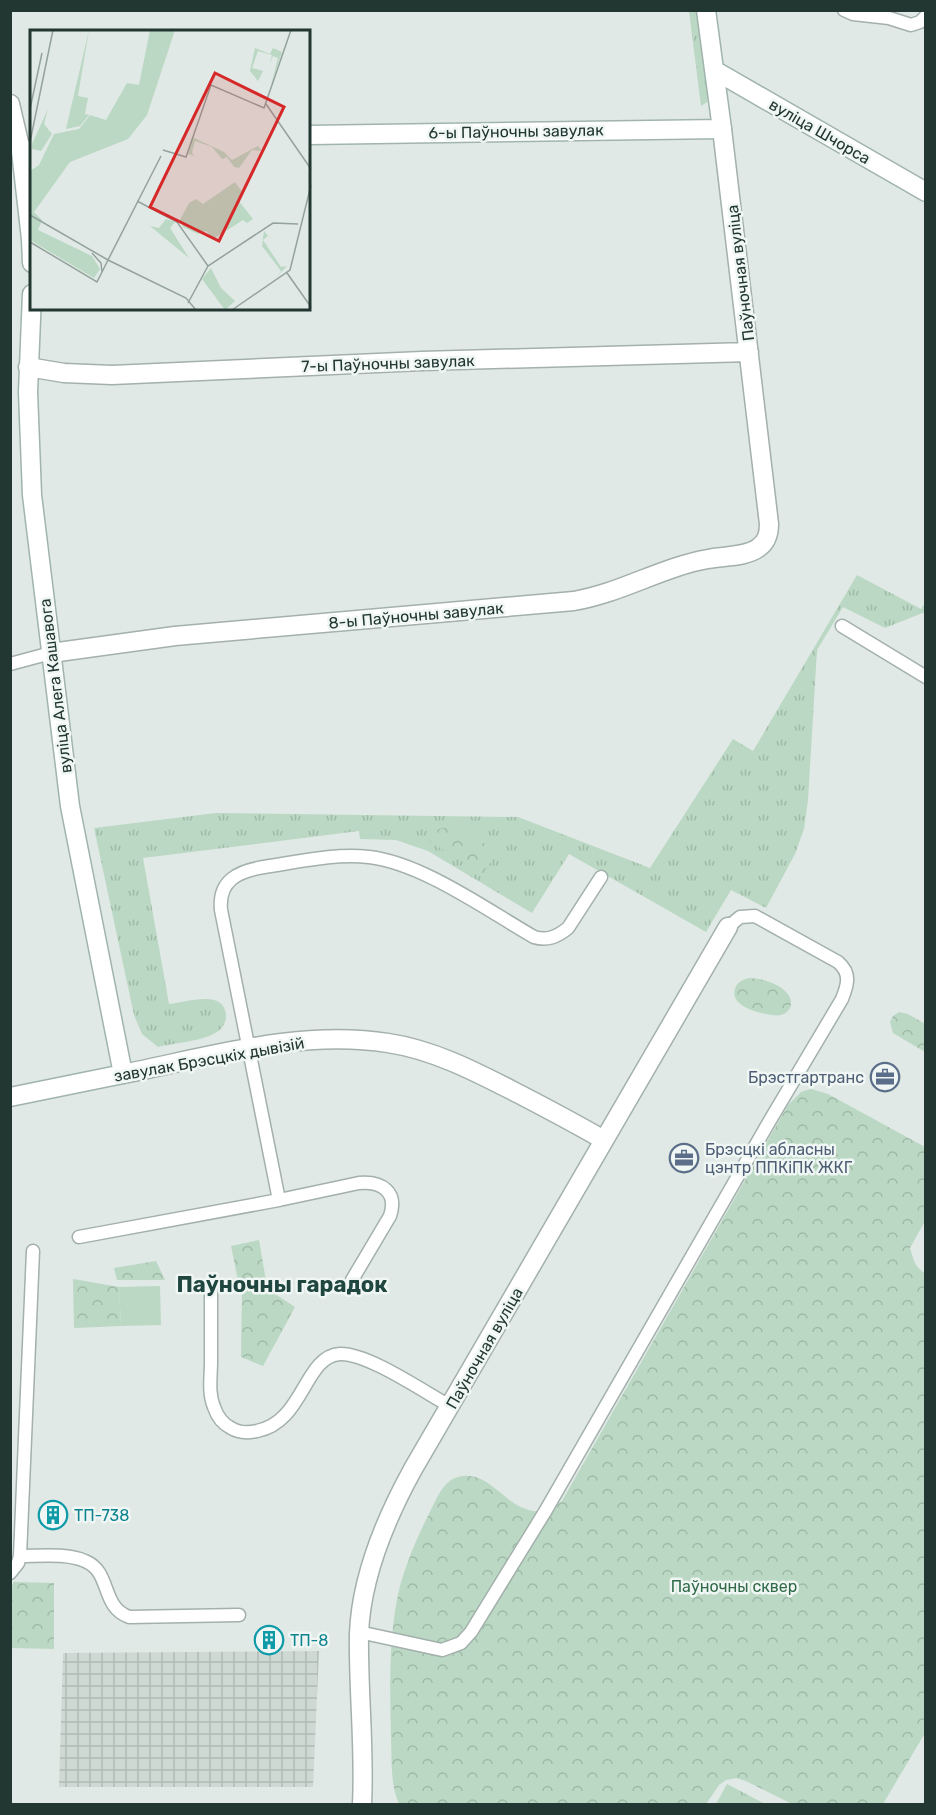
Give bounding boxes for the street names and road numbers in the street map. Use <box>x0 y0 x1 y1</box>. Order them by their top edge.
street label: вуліца Шчорса <box>766 95 874 168</box>
street label: 6-ы Паўночны завулак <box>428 120 604 143</box>
street label: Паўночная вуліца <box>723 204 758 342</box>
street label: 7-ы Паўночны завулак <box>301 351 475 376</box>
street label: вуліца Алега Кашавога <box>35 597 76 774</box>
street label: 8-ы Паўночны завулак <box>328 598 505 633</box>
street label: завулак Брэсцкіх дывізій <box>112 1033 306 1086</box>
street label: Паўночная вуліца <box>442 1284 527 1412</box>

